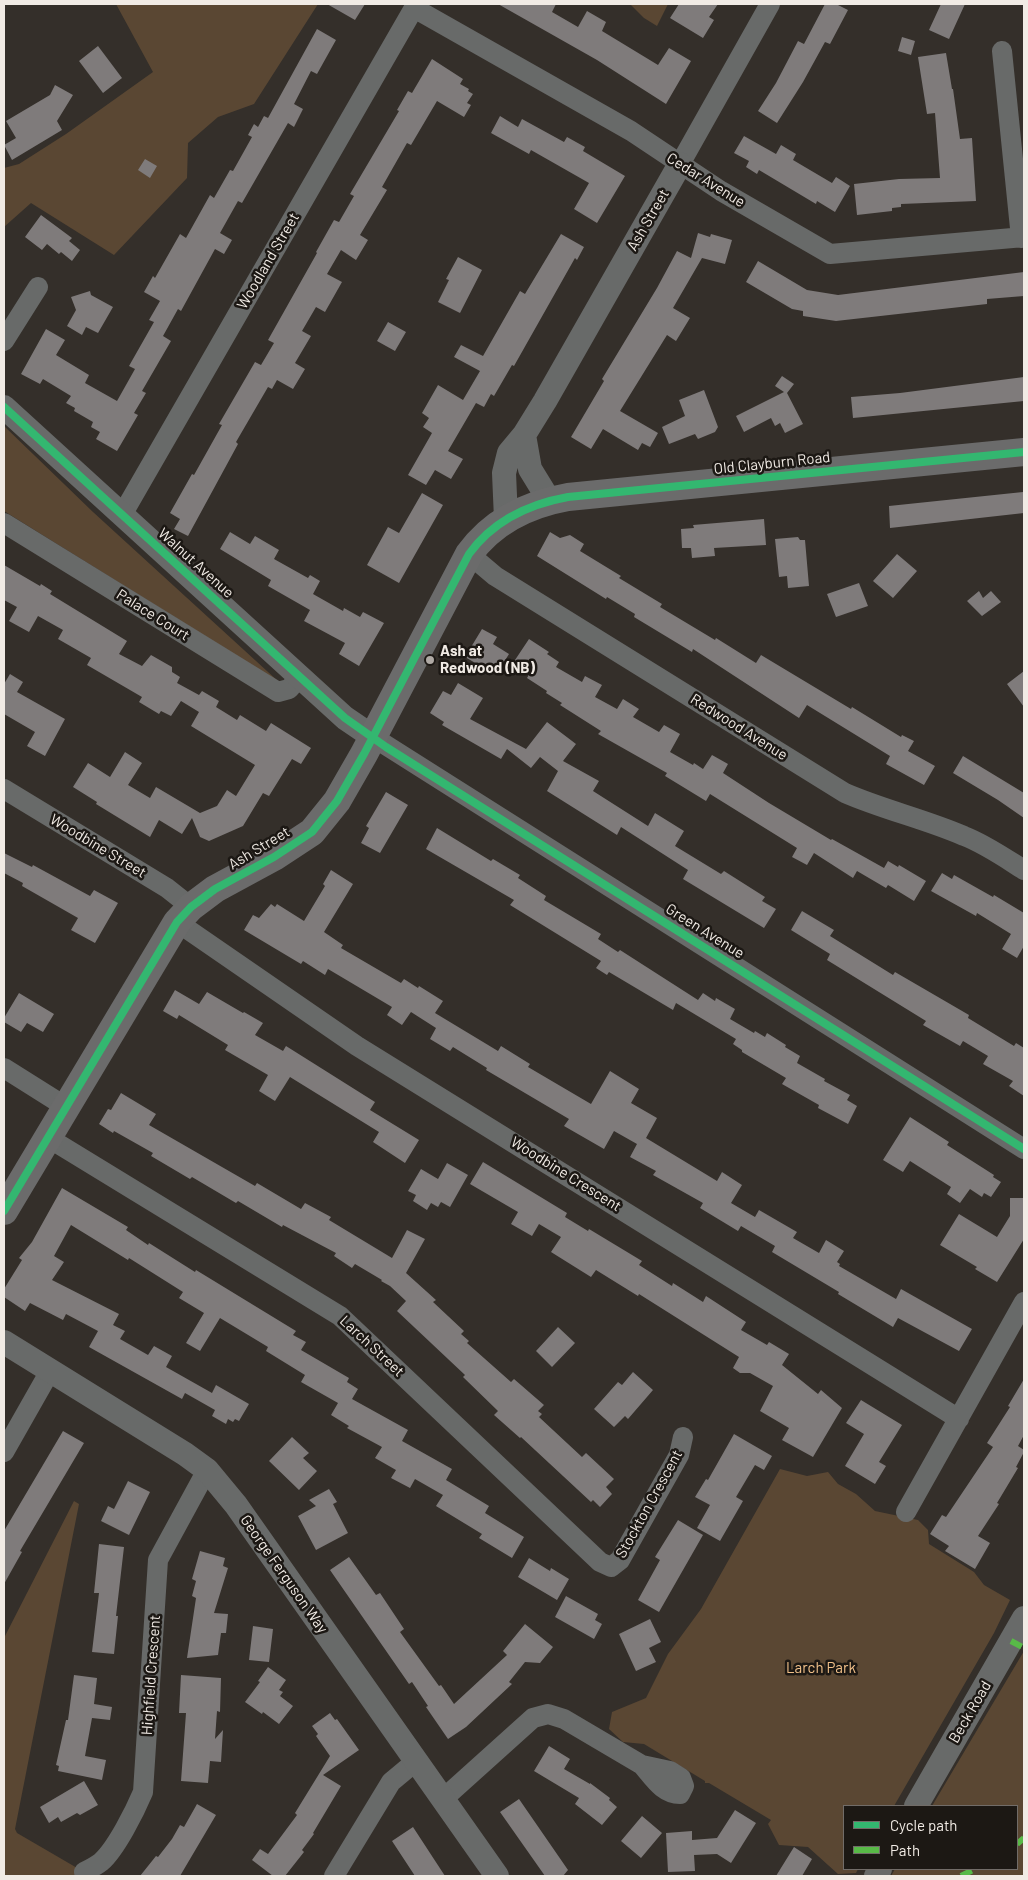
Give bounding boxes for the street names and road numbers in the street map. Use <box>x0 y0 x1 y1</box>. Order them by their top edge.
street label: Cedar Avenue <box>663 149 749 211</box>
street label: Ash Street <box>623 186 673 254</box>
street label: Woodland Street <box>233 210 303 312</box>
street label: Old Clayburn Road <box>713 448 831 478</box>
street label: Walnut Avenue <box>154 524 238 602</box>
street label: Palace Court <box>113 585 193 645</box>
street label: Redwood Avenue <box>687 690 791 764</box>
street label: Woodbine Street <box>47 810 149 882</box>
street label: Ash Street <box>225 823 293 873</box>
street label: Green Avenue <box>662 900 748 962</box>
street label: Woodbine Crescent <box>507 1133 625 1215</box>
street label: Larch Street <box>336 1312 408 1380</box>
street label: Stockton Crescent <box>612 1447 686 1561</box>
street label: George Ferguson Way <box>236 1511 332 1637</box>
street label: Highfield Crescent <box>138 1614 164 1736</box>
street label: Beck Road <box>945 1678 995 1746</box>

